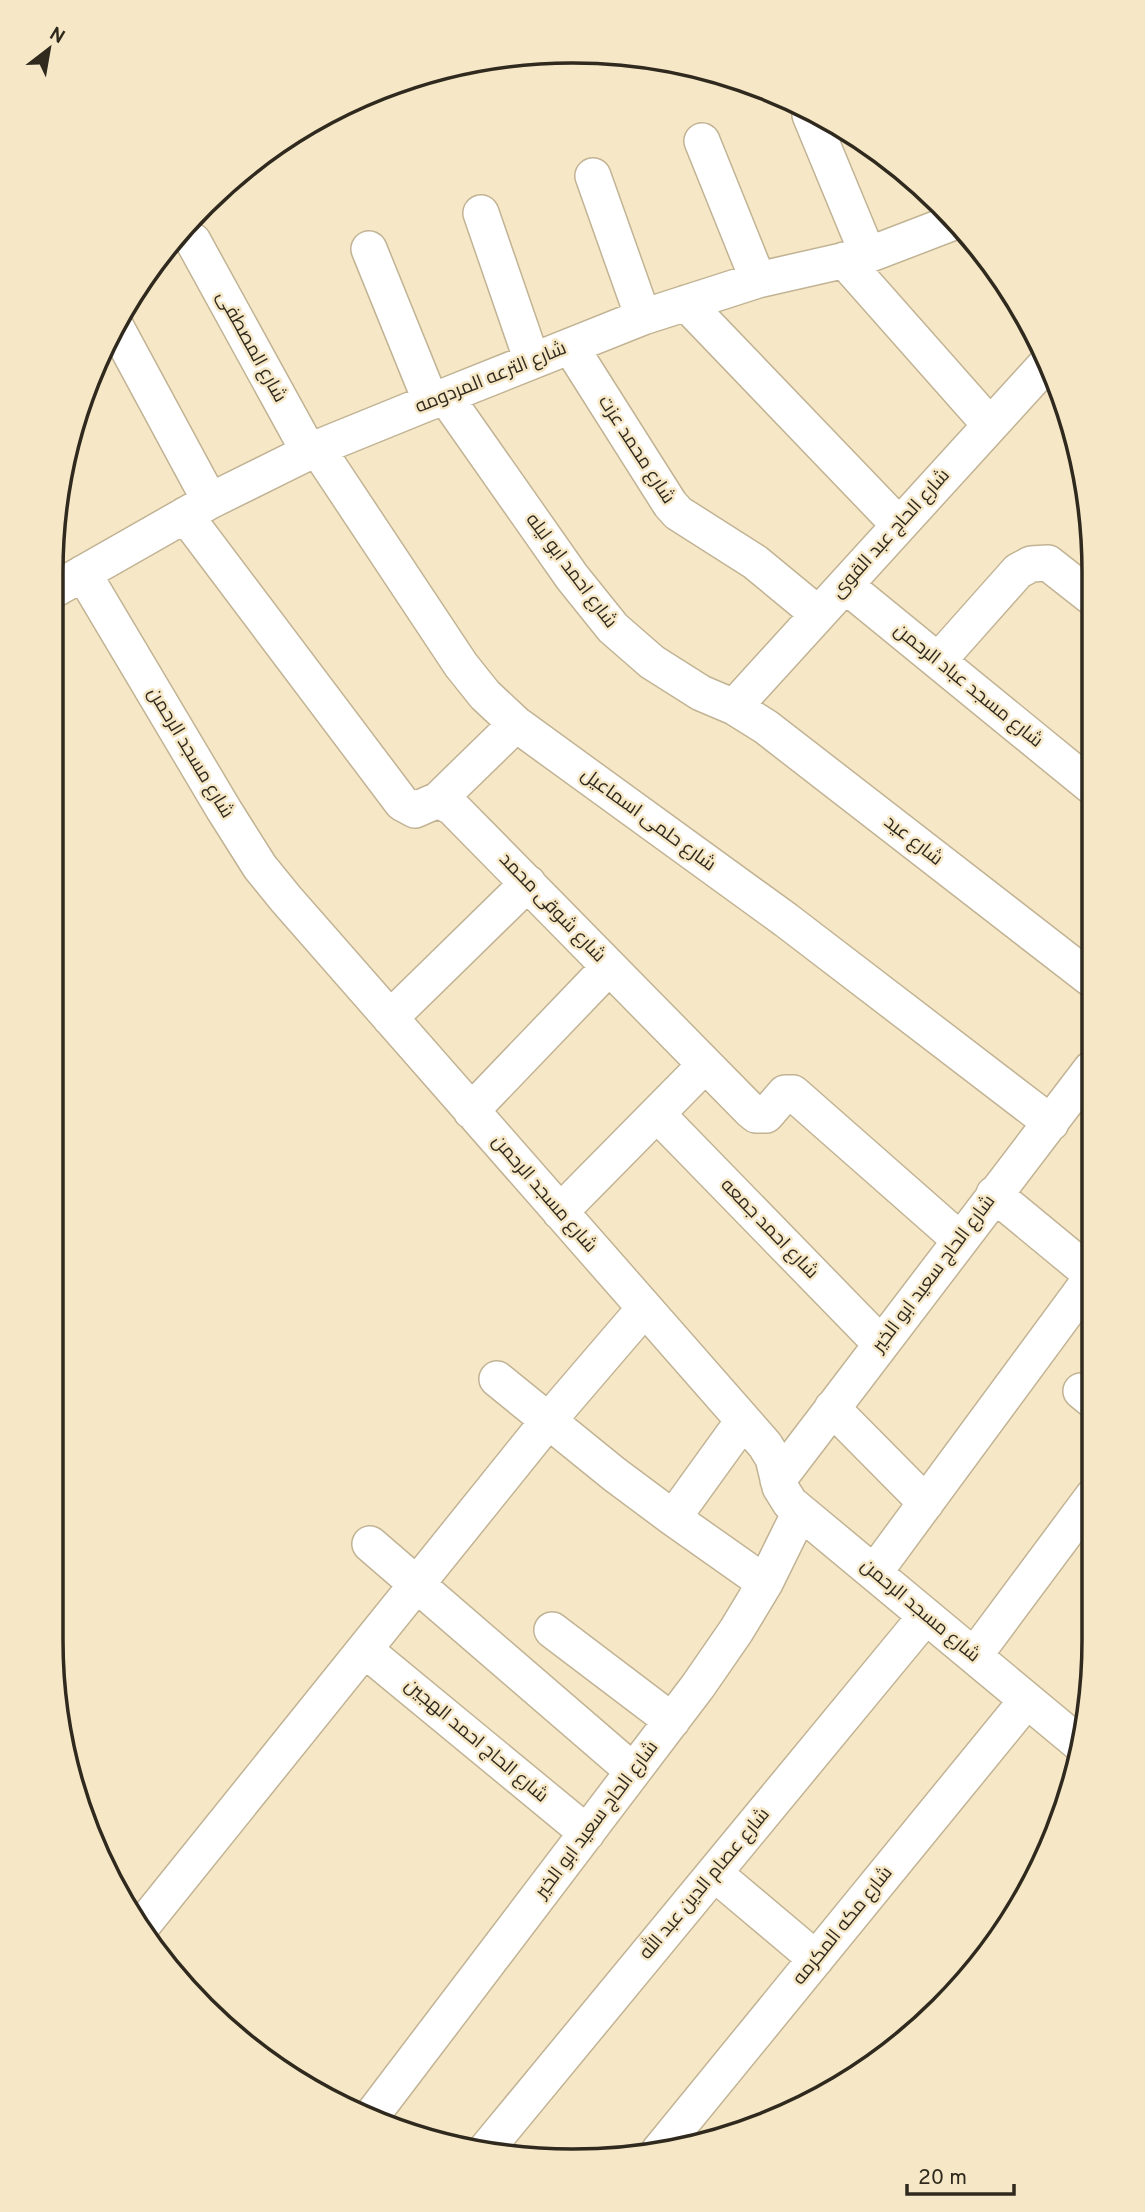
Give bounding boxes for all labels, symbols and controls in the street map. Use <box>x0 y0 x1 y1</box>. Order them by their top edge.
north arrow <box>14 14 84 84</box>
text: N <box>45 22 69 50</box>
street label: شارع المصطفى <box>210 287 292 407</box>
street label: شارع الترعه المردومه <box>412 337 570 419</box>
street label: شارع محمد عزت <box>592 391 680 509</box>
street label: شارع الحاج عبد القوى <box>827 464 955 604</box>
street label: شارع احمد ابو ليله <box>520 509 622 633</box>
street label: شارع مسجد عباد الرحمن <box>889 619 1047 753</box>
street label: شارع مسجد الرحمن <box>141 683 239 823</box>
street label: شارع حلمى اسماعيل <box>576 763 720 877</box>
street label: شارع عيد <box>879 811 947 871</box>
street label: شارع شوقى محمد <box>493 848 611 968</box>
street label: شارع مسجد الرحمن <box>486 1130 602 1258</box>
street label: شارع احمد جمعه <box>715 1174 823 1284</box>
street label: شارع الحاج سعيد ابو الخير <box>866 1191 1001 1358</box>
street label: شارع مسجد الرحمن <box>855 1554 985 1668</box>
street label: شارع الحاج احمد الهجين <box>399 1674 553 1808</box>
street label: شارع الحاج سعيد ابو الخير <box>529 1737 664 1904</box>
street label: شارع عصام الدين عبد الله <box>633 1802 775 1965</box>
street label: شارع مكه المكرمه <box>788 1862 898 1990</box>
scale bar <box>907 2152 1014 2196</box>
text: 20 m <box>918 2165 967 2192</box>

